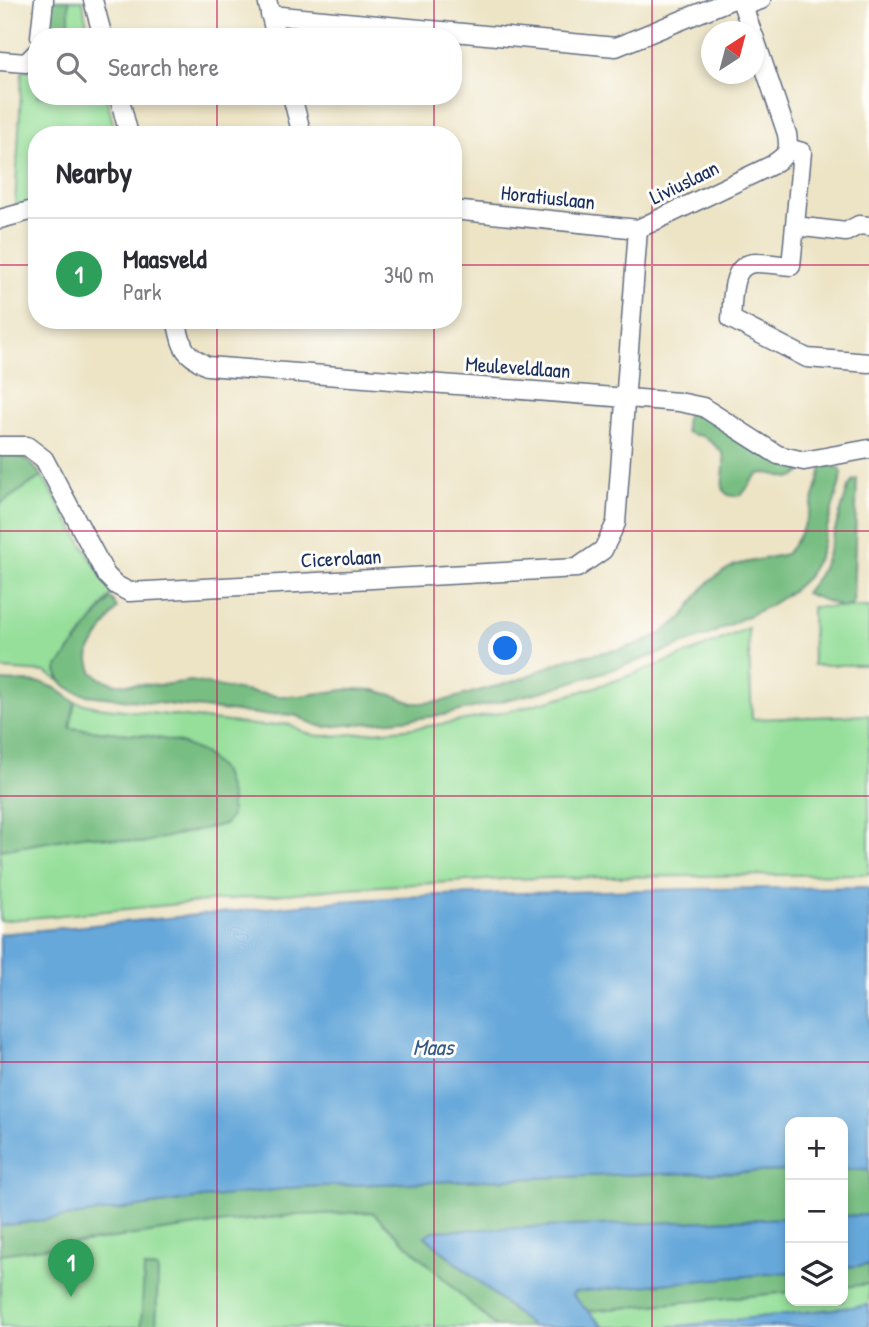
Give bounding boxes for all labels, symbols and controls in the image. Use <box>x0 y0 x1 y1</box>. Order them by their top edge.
north arrow <box>701 21 764 84</box>
search box <box>28 28 462 105</box>
icon: search <box>52 48 90 86</box>
text: Search here <box>108 49 219 84</box>
text: Nearby <box>56 152 132 192</box>
street label: Liviuslaan <box>645 153 723 211</box>
street label: Horatiuslaan <box>499 178 597 216</box>
text: Maasveld <box>123 241 207 276</box>
text: 1 <box>75 259 83 290</box>
text: 340 m <box>384 259 434 290</box>
text: Park <box>123 276 161 307</box>
street label: Meuleveldlaan <box>464 349 572 385</box>
street label: Cicerolaan <box>300 541 382 575</box>
your location <box>488 631 522 665</box>
water label: Maas <box>413 1031 455 1062</box>
map controls <box>785 1117 848 1306</box>
button: + <box>785 1117 848 1180</box>
button: − <box>785 1180 848 1243</box>
pin: 1 <box>48 1239 94 1297</box>
button: layers <box>785 1243 848 1306</box>

